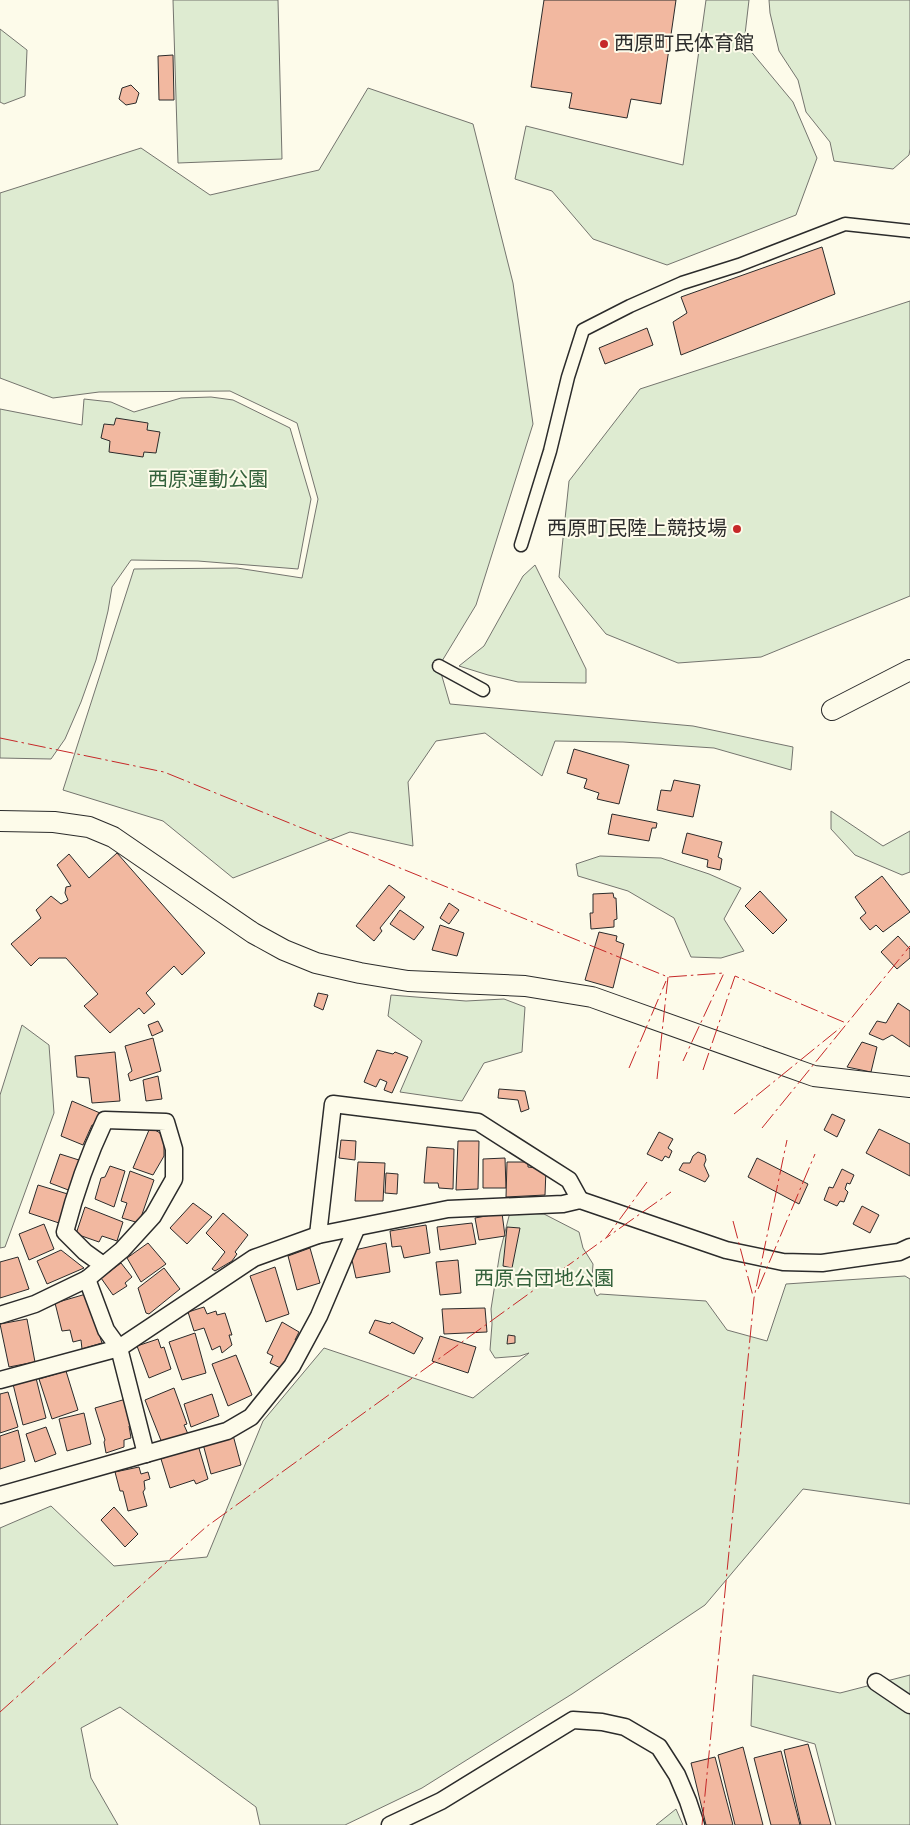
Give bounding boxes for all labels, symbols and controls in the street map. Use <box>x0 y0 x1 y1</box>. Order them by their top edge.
place label: 西原町民体育館 <box>614 33 754 54</box>
marker: 西原町民体育館 <box>598 38 610 50</box>
park label: 西原運動公園 <box>148 469 268 490</box>
place label: 西原町民陸上競技場 <box>547 518 727 539</box>
marker: 西原町民陸上競技場 <box>731 523 743 535</box>
park label: 西原台団地公園 <box>474 1268 614 1289</box>

